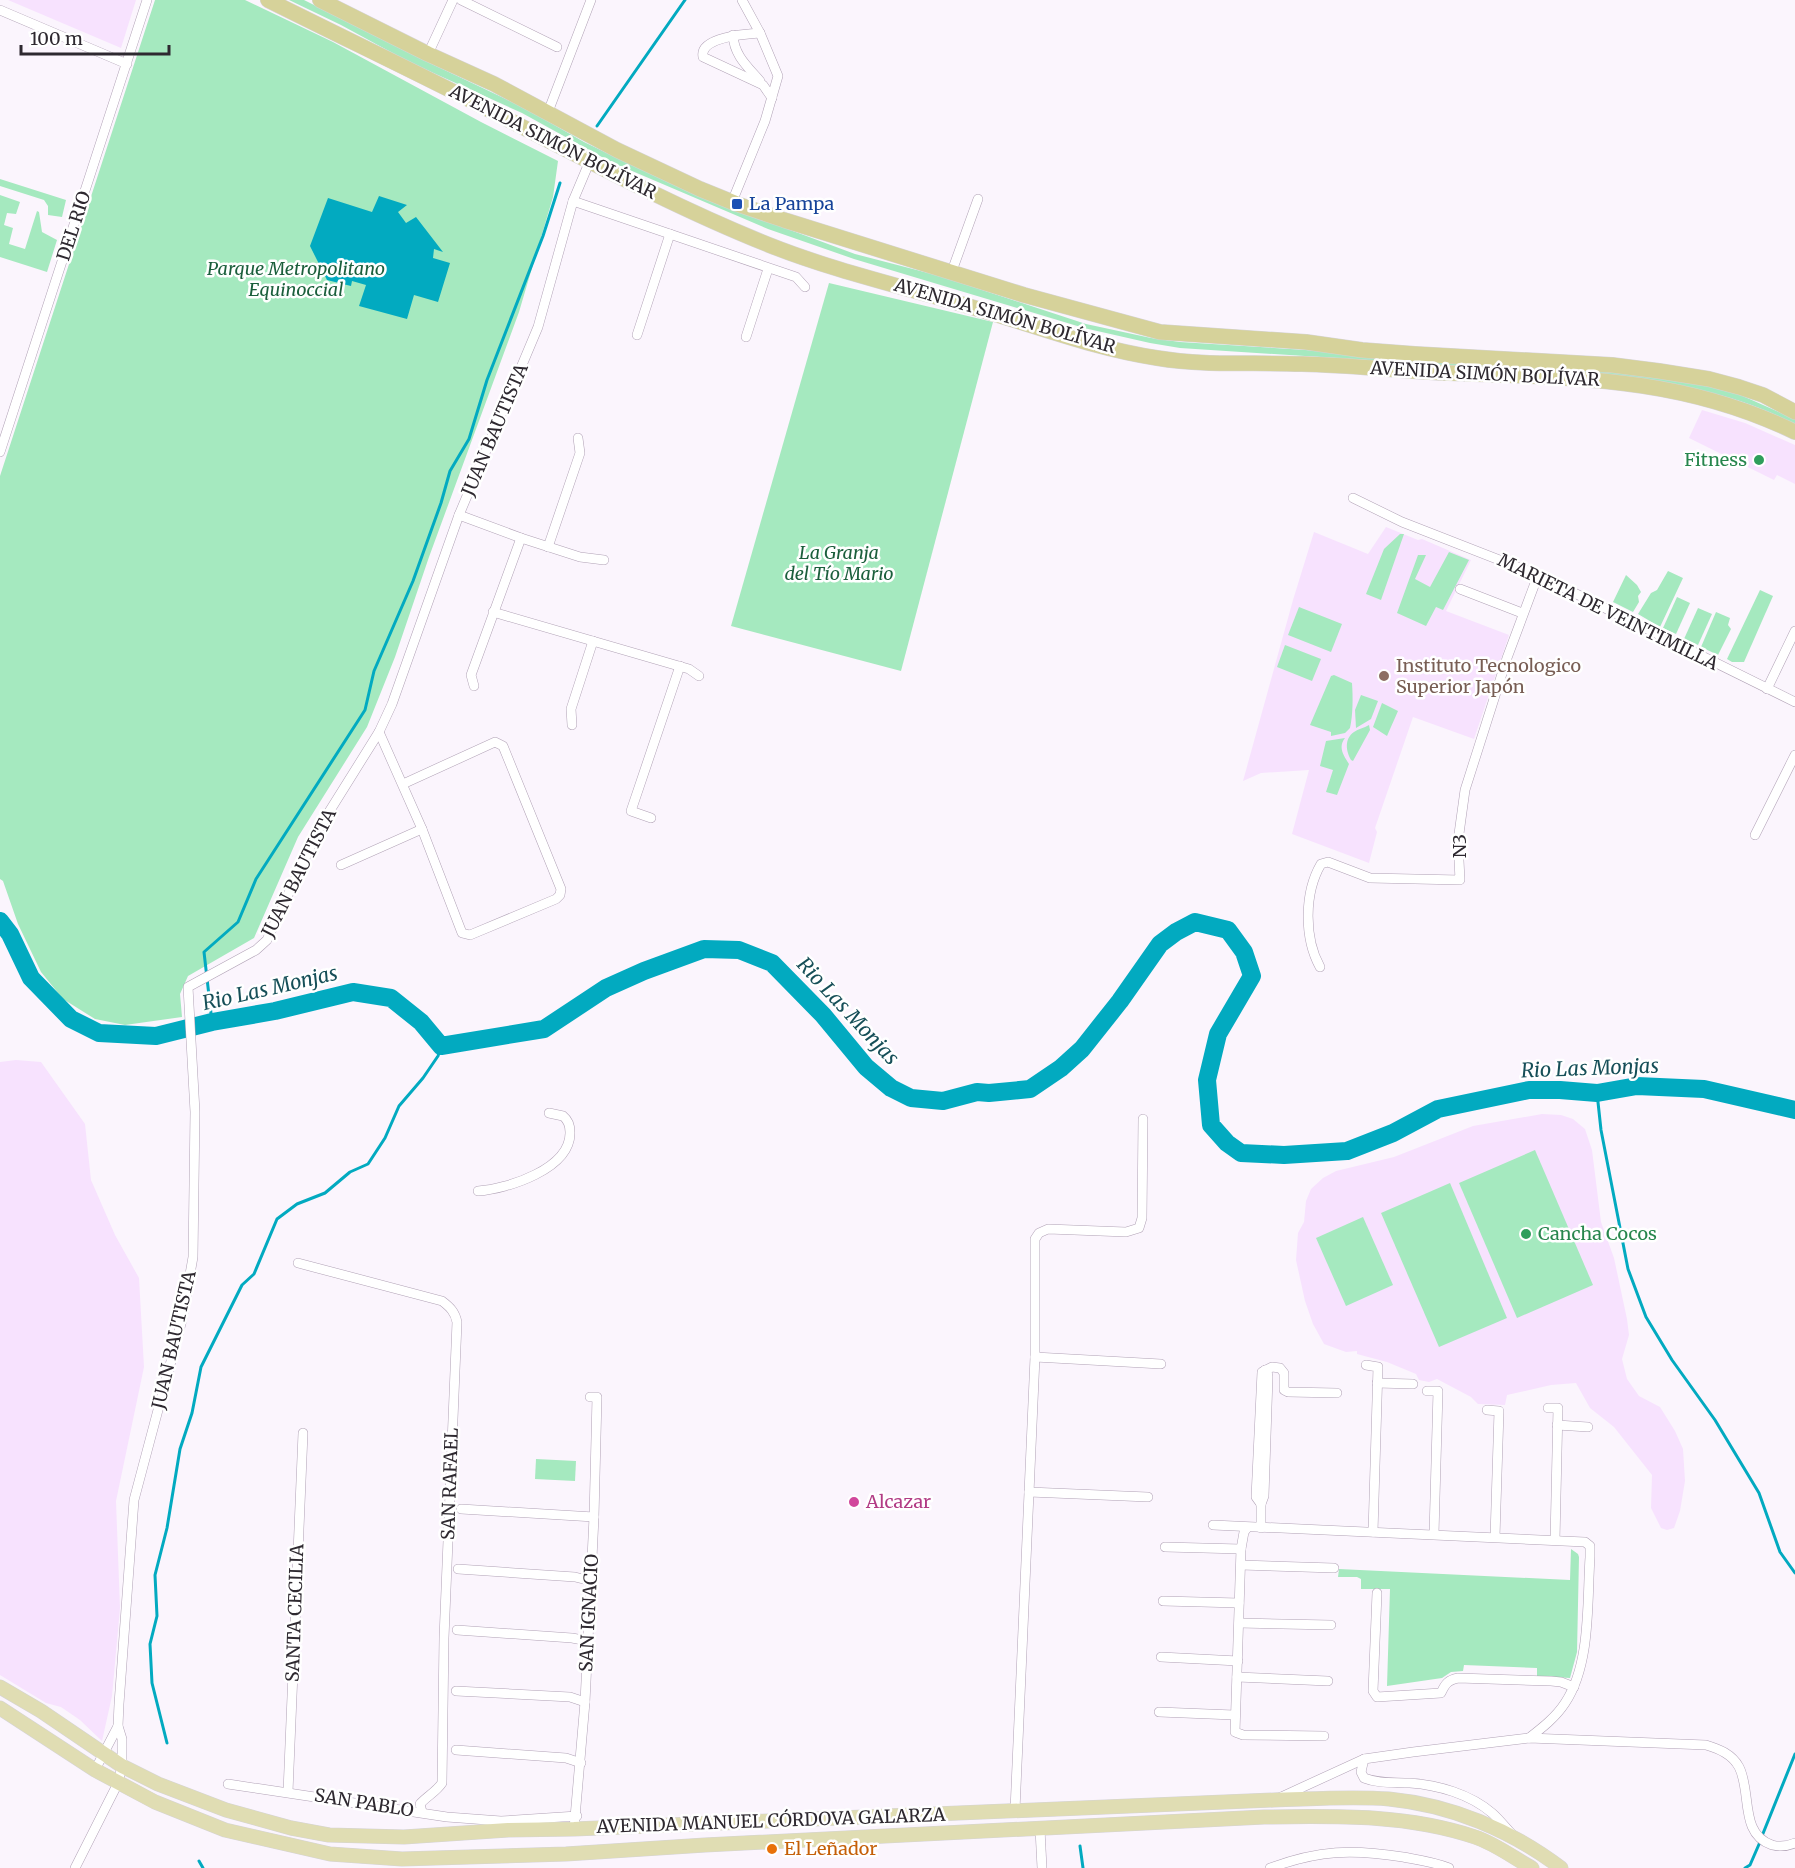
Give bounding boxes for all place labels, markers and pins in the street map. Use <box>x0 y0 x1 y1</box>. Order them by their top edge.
place label: La Pampa <box>749 192 834 215</box>
marker: La Pampa <box>730 197 744 211</box>
place label: Fitness <box>1684 448 1747 471</box>
marker: Fitness <box>1752 453 1766 467</box>
place label: Instituto Tecnologico Superior Japón <box>1396 654 1581 698</box>
marker: Instituto Tecnologico Superior Japón <box>1377 669 1391 683</box>
place label: Cancha Cocos <box>1538 1222 1657 1245</box>
marker: Cancha Cocos <box>1519 1227 1533 1241</box>
place label: Alcazar <box>865 1490 931 1513</box>
marker: Alcazar <box>847 1495 861 1509</box>
place label: El Leñador <box>784 1837 877 1860</box>
marker: El Leñador <box>765 1842 779 1856</box>

